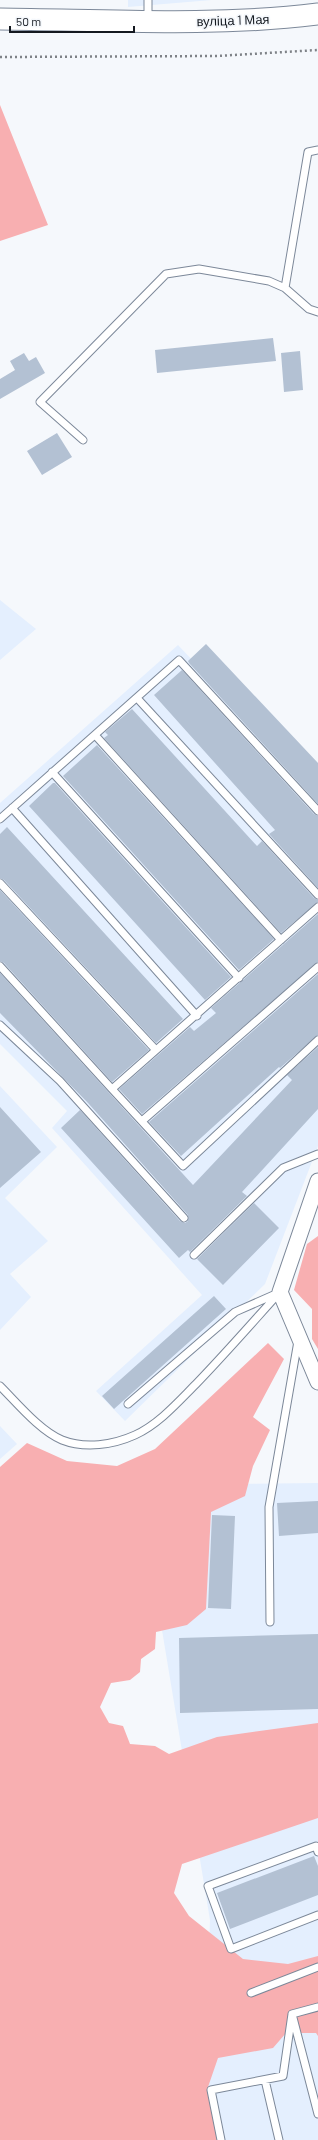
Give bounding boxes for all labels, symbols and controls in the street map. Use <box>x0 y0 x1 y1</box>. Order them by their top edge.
scale bar <box>10 8 134 34</box>
street label: вуліца 1 Мая <box>196 11 270 29</box>
text: 50 m <box>16 14 41 28</box>

